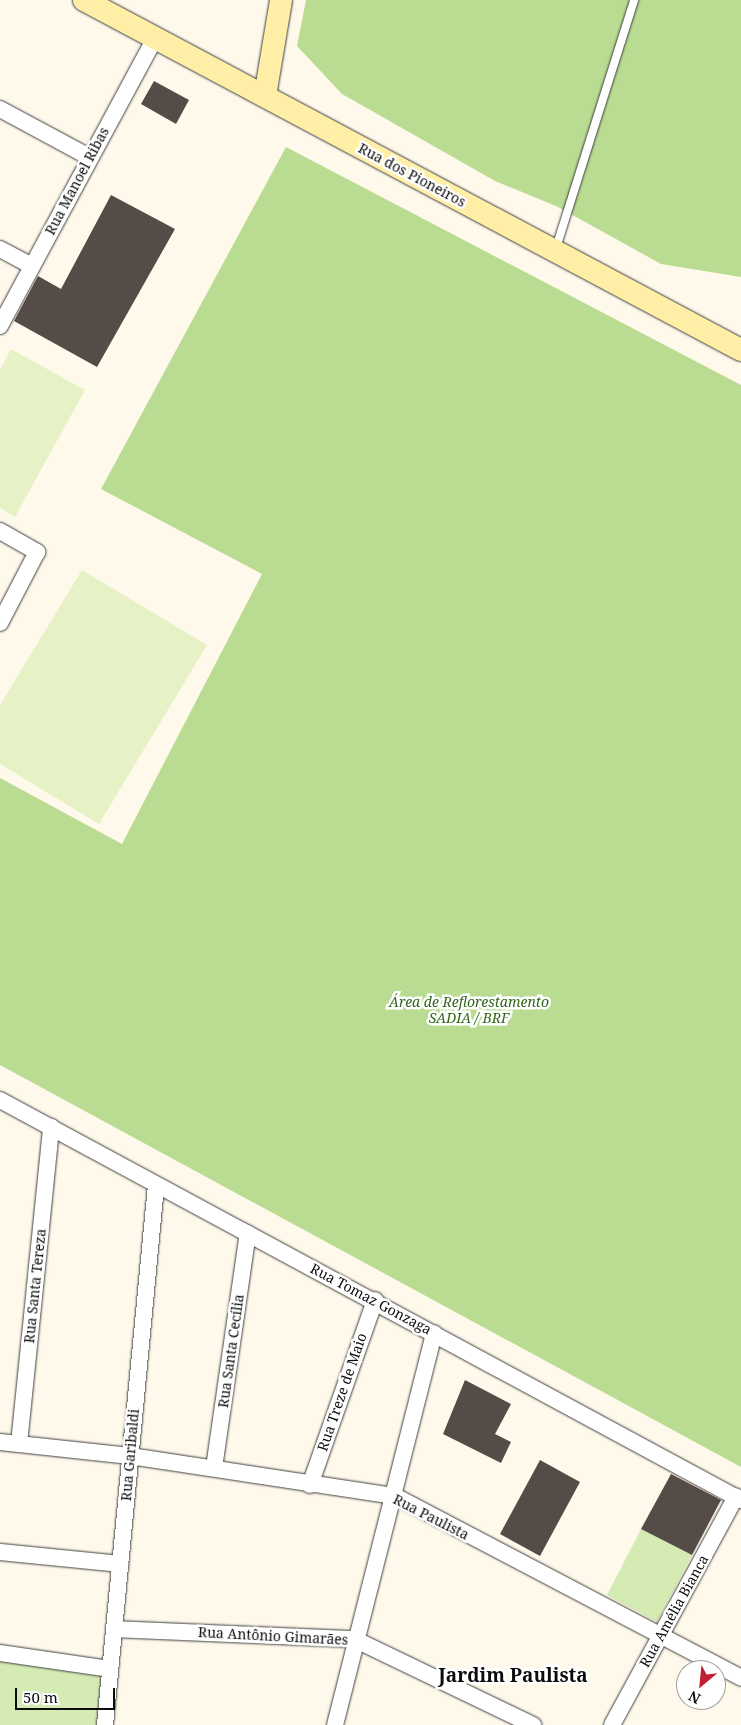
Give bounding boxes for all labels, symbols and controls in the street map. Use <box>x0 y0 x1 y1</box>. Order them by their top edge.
street label: Rua Manoel Ribas <box>41 124 113 238</box>
street label: Rua dos Pioneiros <box>355 140 469 210</box>
park label: Área de Reflorestamento SADIA / BRF <box>389 994 549 1026</box>
street label: Rua Santa Tereza <box>21 1228 49 1344</box>
street label: Rua Tomaz Gonzaga <box>307 1260 435 1338</box>
street label: Rua Santa Cecília <box>215 1293 247 1409</box>
street label: Rua Treze de Maio <box>314 1331 370 1453</box>
street label: Rua Garibaldi <box>118 1408 142 1502</box>
street label: Rua Paulista <box>390 1491 472 1543</box>
street label: Rua Amélia Bianca <box>636 1552 712 1670</box>
street label: Rua Antônio Gimarães <box>198 1624 348 1648</box>
north arrow <box>676 1660 726 1710</box>
district label: Jardim Paulista <box>438 1665 588 1687</box>
scale bar <box>18 1678 118 1710</box>
text: 50 m <box>23 1687 58 1707</box>
text: N <box>685 1687 704 1709</box>

